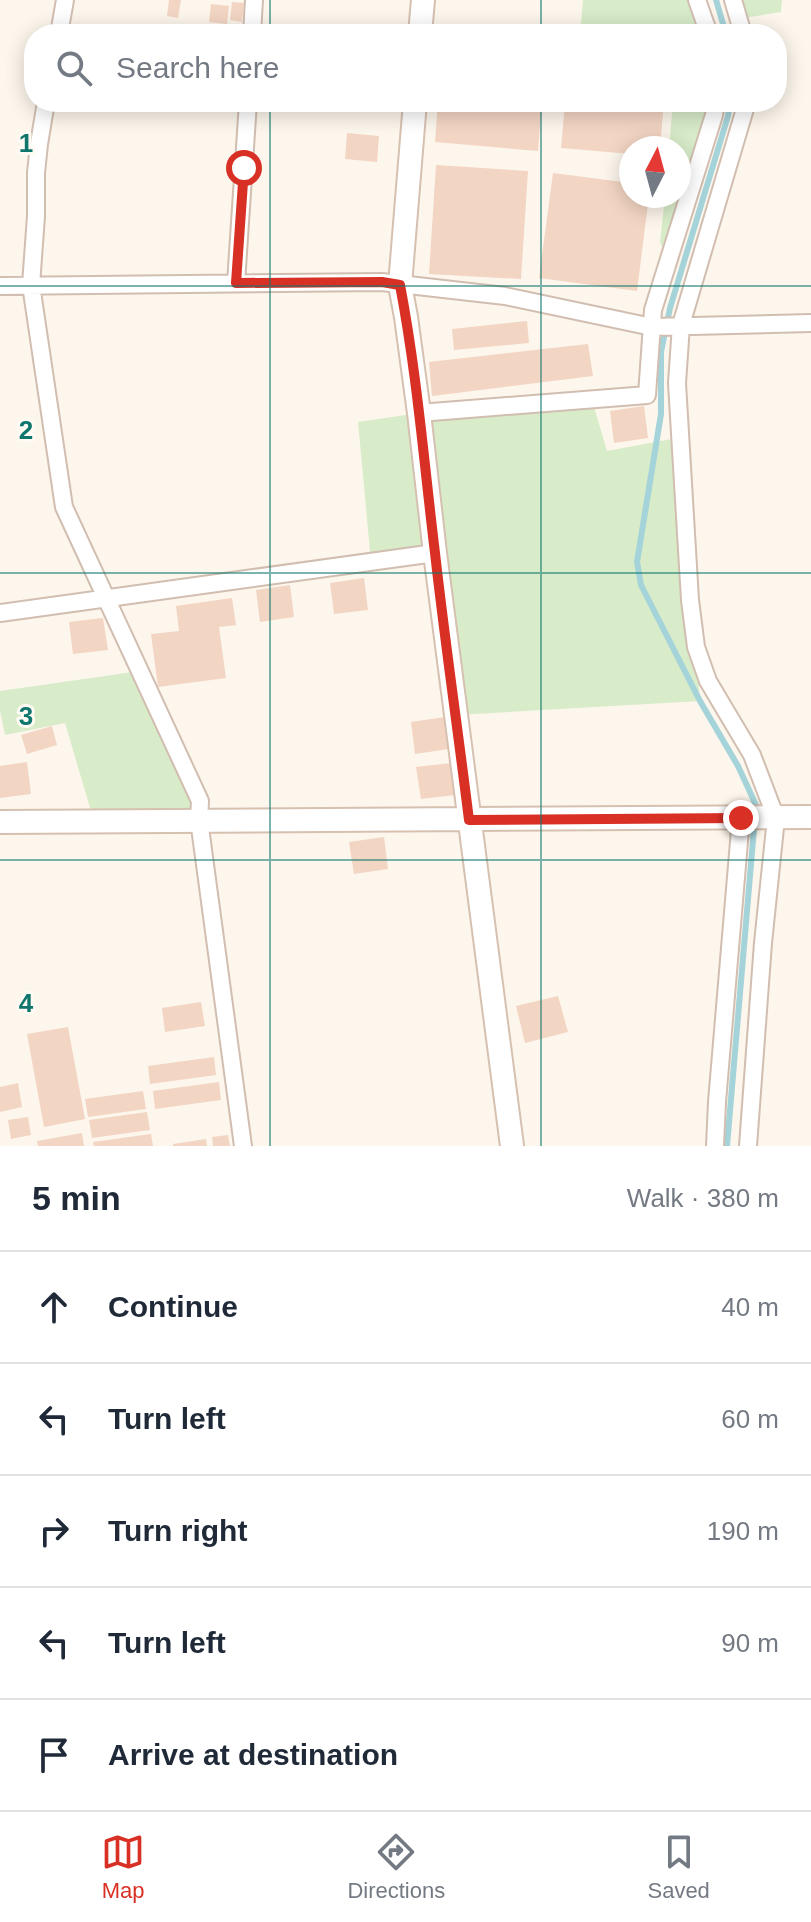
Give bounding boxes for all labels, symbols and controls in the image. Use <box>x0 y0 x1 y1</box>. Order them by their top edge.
search box <box>24 24 787 112</box>
icon: search <box>52 46 96 90</box>
text: Search here <box>116 51 279 84</box>
text: 1 <box>19 128 33 158</box>
north arrow <box>619 136 691 208</box>
route start <box>226 150 262 186</box>
text: 2 <box>19 415 33 445</box>
text: 3 <box>19 701 33 731</box>
route end <box>723 800 759 836</box>
text: 4 <box>19 988 34 1018</box>
text: 5 min <box>32 1179 121 1217</box>
text: Walk · 380 m <box>627 1183 779 1213</box>
icon: ahead <box>32 1285 76 1329</box>
text: Continue <box>108 1290 238 1323</box>
text: 40 m <box>721 1292 779 1322</box>
icon: left <box>32 1397 76 1441</box>
text: Turn left <box>108 1402 226 1435</box>
text: 60 m <box>721 1404 779 1434</box>
icon: right <box>32 1509 76 1553</box>
text: Turn right <box>108 1514 247 1547</box>
text: 190 m <box>707 1516 779 1546</box>
icon: left <box>32 1621 76 1665</box>
text: Turn left <box>108 1626 226 1659</box>
text: 90 m <box>721 1628 779 1658</box>
icon: arrive <box>32 1733 76 1777</box>
text: Arrive at destination <box>108 1738 398 1771</box>
tab: Map <box>101 1830 145 1904</box>
tab: Directions <box>347 1830 445 1904</box>
tab: Saved <box>647 1830 710 1904</box>

